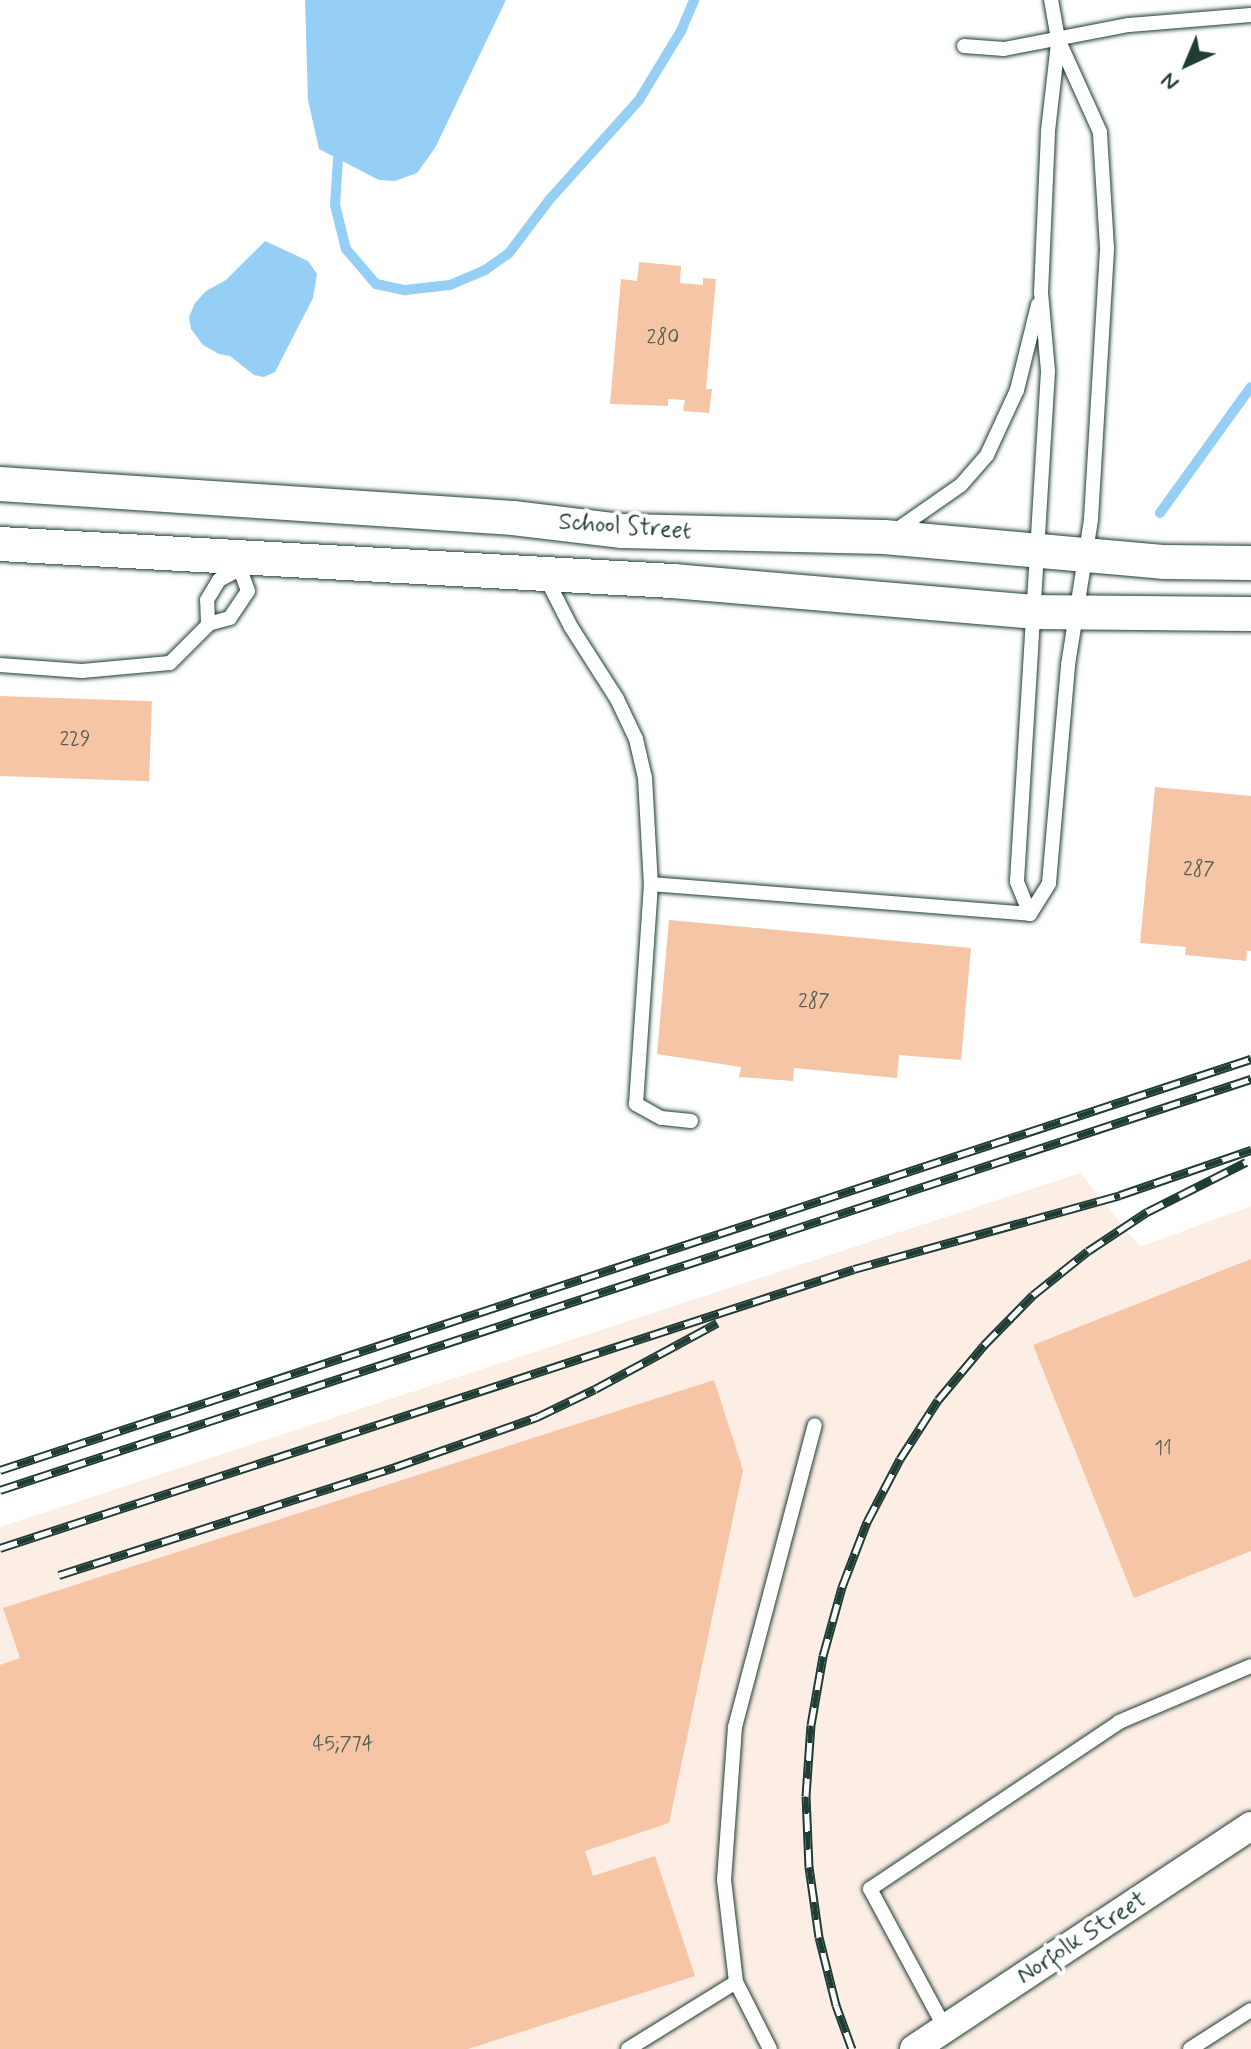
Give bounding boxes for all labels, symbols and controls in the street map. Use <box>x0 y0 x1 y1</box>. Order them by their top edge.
north arrow <box>1147 24 1227 104</box>
text: N <box>1155 66 1185 96</box>
house number: 280 <box>647 325 679 349</box>
street label: School Street <box>555 508 695 546</box>
house number: 229 <box>60 727 90 751</box>
house number: 287 <box>1183 857 1215 881</box>
house number: 287 <box>798 989 830 1013</box>
house number: 11 <box>1154 1436 1172 1460</box>
house number: 45;774 <box>313 1732 373 1756</box>
street label: Norfolk Street <box>1012 1886 1152 1990</box>

